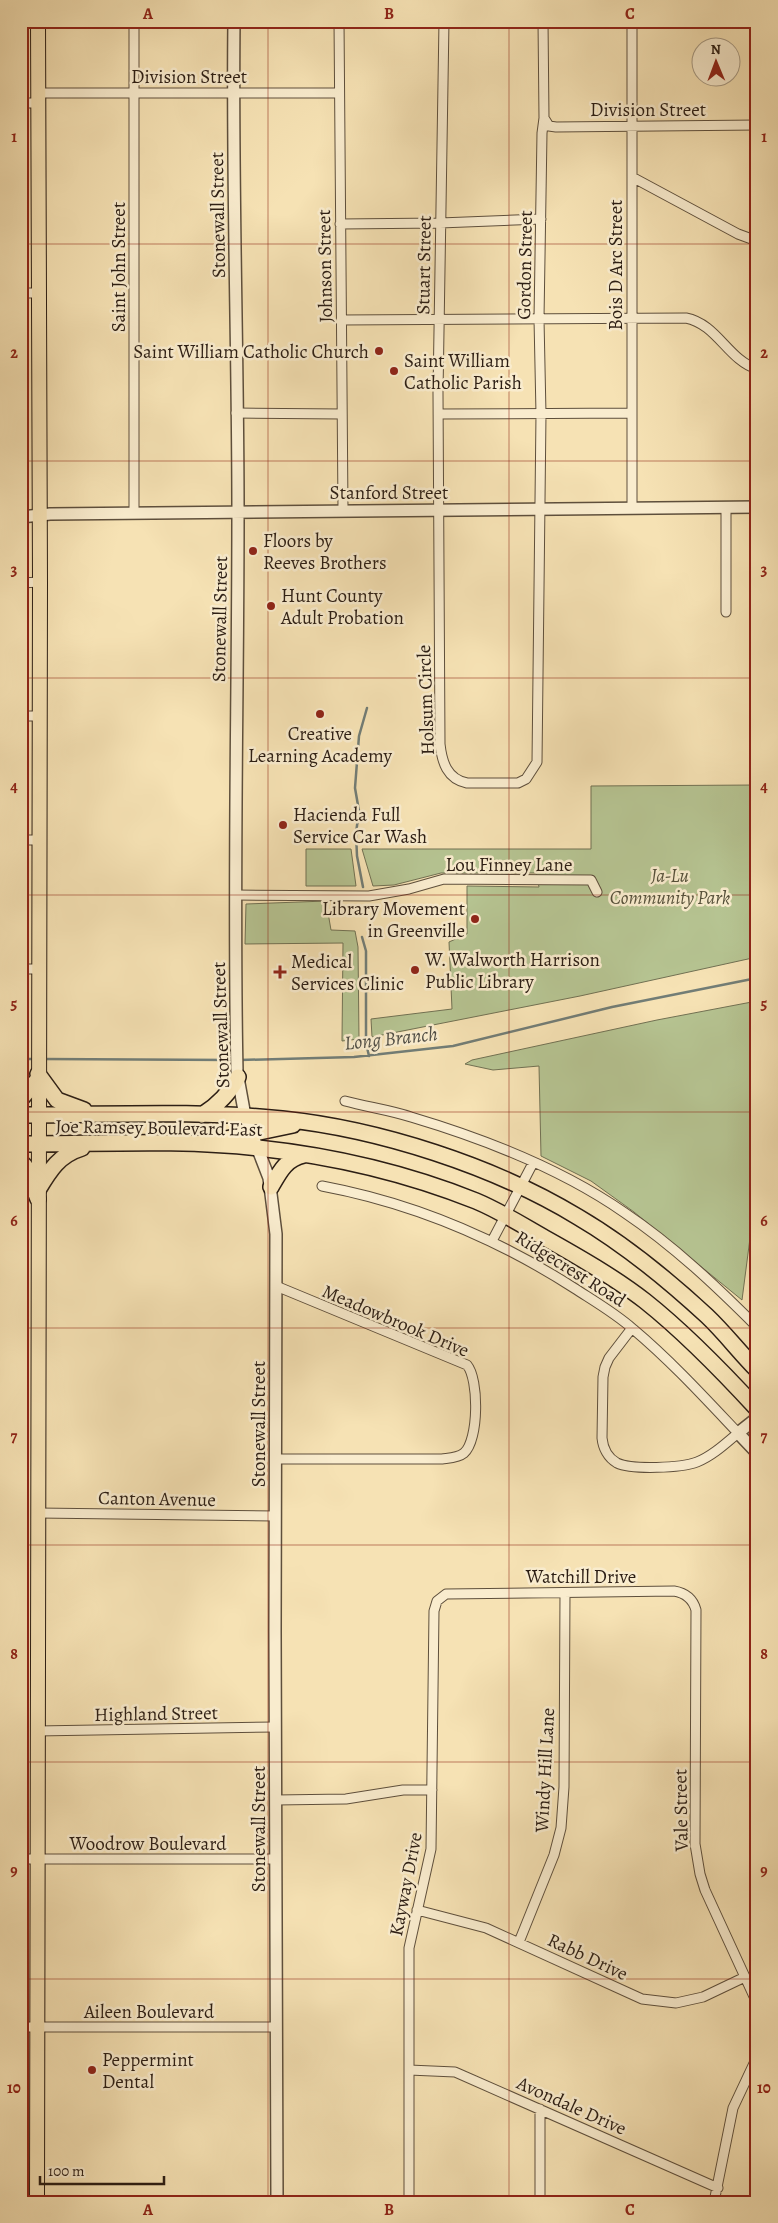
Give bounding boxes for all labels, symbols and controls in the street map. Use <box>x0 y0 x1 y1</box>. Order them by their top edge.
text: A <box>142 3 154 25</box>
text: B <box>384 3 394 25</box>
text: C <box>625 3 635 25</box>
north arrow <box>690 38 740 88</box>
text: N <box>711 40 721 59</box>
street label: Division Street <box>131 64 247 90</box>
street label: Division Street <box>590 97 706 123</box>
text: 1 <box>11 126 17 148</box>
text: 1 <box>761 126 767 148</box>
street label: Stonewall Street <box>204 152 232 278</box>
street label: Bois D Arc Street <box>603 200 629 330</box>
street label: Saint John Street <box>106 202 132 332</box>
street label: Johnson Street <box>311 209 339 323</box>
street label: Gordon Street <box>511 210 539 320</box>
street label: Stuart Street <box>410 215 438 315</box>
place label: Saint William Catholic Church <box>133 339 369 365</box>
text: 2 <box>10 342 18 364</box>
text: 2 <box>760 342 768 364</box>
marker: Saint William Catholic Church <box>373 345 385 357</box>
place label: Saint William Catholic Parish <box>404 348 522 396</box>
marker: Saint William Catholic Parish <box>388 365 400 377</box>
street label: Stanford Street <box>330 480 448 506</box>
place label: Floors by Reeves Brothers <box>263 528 387 576</box>
marker: Floors by Reeves Brothers <box>247 545 259 557</box>
street label: Stonewall Street <box>206 556 234 682</box>
text: 3 <box>11 559 18 581</box>
text: 3 <box>761 559 768 581</box>
place label: Hunt County Adult Probation <box>280 583 404 631</box>
marker: Hunt County Adult Probation <box>265 600 277 612</box>
street label: Holsum Circle <box>411 644 441 756</box>
marker: Creative Learning Academy <box>314 708 326 720</box>
place label: Creative Learning Academy <box>248 721 392 769</box>
text: 4 <box>10 776 18 798</box>
text: 4 <box>760 776 768 798</box>
place label: Hacienda Full Service Car Wash <box>293 802 427 850</box>
marker: Hacienda Full Service Car Wash <box>277 819 289 831</box>
street label: Lou Finney Lane <box>446 852 572 878</box>
park label: Ja-Lu Community Park <box>610 863 730 911</box>
place label: Library Movement in Greenville <box>322 896 465 944</box>
marker: Library Movement in Greenville <box>469 913 481 925</box>
place label: W. Walworth Harrison Public Library <box>424 947 600 995</box>
place label: Medical Services Clinic <box>291 949 404 997</box>
street label: Stonewall Street <box>206 961 236 1089</box>
marker: W. Walworth Harrison Public Library <box>409 964 421 976</box>
marker: Medical Services Clinic <box>273 965 287 979</box>
text: 5 <box>11 993 18 1015</box>
text: 5 <box>761 993 768 1015</box>
water label: Long Branch <box>343 1020 439 1057</box>
street label: Joe Ramsey Boulevard East <box>55 1113 263 1143</box>
text: 6 <box>10 1210 18 1232</box>
text: 6 <box>760 1210 768 1232</box>
street label: Ridgecrest Road <box>510 1224 631 1314</box>
street label: Meadowbrook Drive <box>318 1278 473 1364</box>
street label: Stonewall Street <box>246 1361 272 1487</box>
text: 7 <box>11 1426 18 1448</box>
text: 7 <box>761 1426 768 1448</box>
street label: Canton Avenue <box>98 1485 216 1513</box>
street label: Watchill Drive <box>525 1564 636 1590</box>
text: 8 <box>10 1643 18 1665</box>
text: 8 <box>760 1643 768 1665</box>
street label: Highland Street <box>94 1700 218 1728</box>
street label: Windy Hill Lane <box>529 1707 561 1834</box>
street label: Stonewall Street <box>246 1766 272 1892</box>
street label: Vale Street <box>667 1768 695 1852</box>
street label: Kayway Drive <box>383 1830 429 1938</box>
street label: Woodrow Boulevard <box>68 1831 227 1857</box>
text: 9 <box>10 1860 18 1882</box>
text: 9 <box>760 1860 768 1882</box>
street label: Rabb Drive <box>543 1927 632 1987</box>
street label: Aileen Boulevard <box>83 1999 215 2025</box>
place label: Peppermint Dental <box>102 2047 194 2095</box>
marker: Peppermint Dental <box>86 2064 98 2076</box>
street label: Avondale Drive <box>512 2070 630 2142</box>
text: 10 <box>7 2077 21 2099</box>
text: 10 <box>757 2077 771 2099</box>
scale bar <box>40 2153 164 2185</box>
text: 100 m <box>48 2161 85 2181</box>
text: A <box>142 2199 154 2221</box>
text: B <box>384 2199 394 2221</box>
text: C <box>625 2199 635 2221</box>

